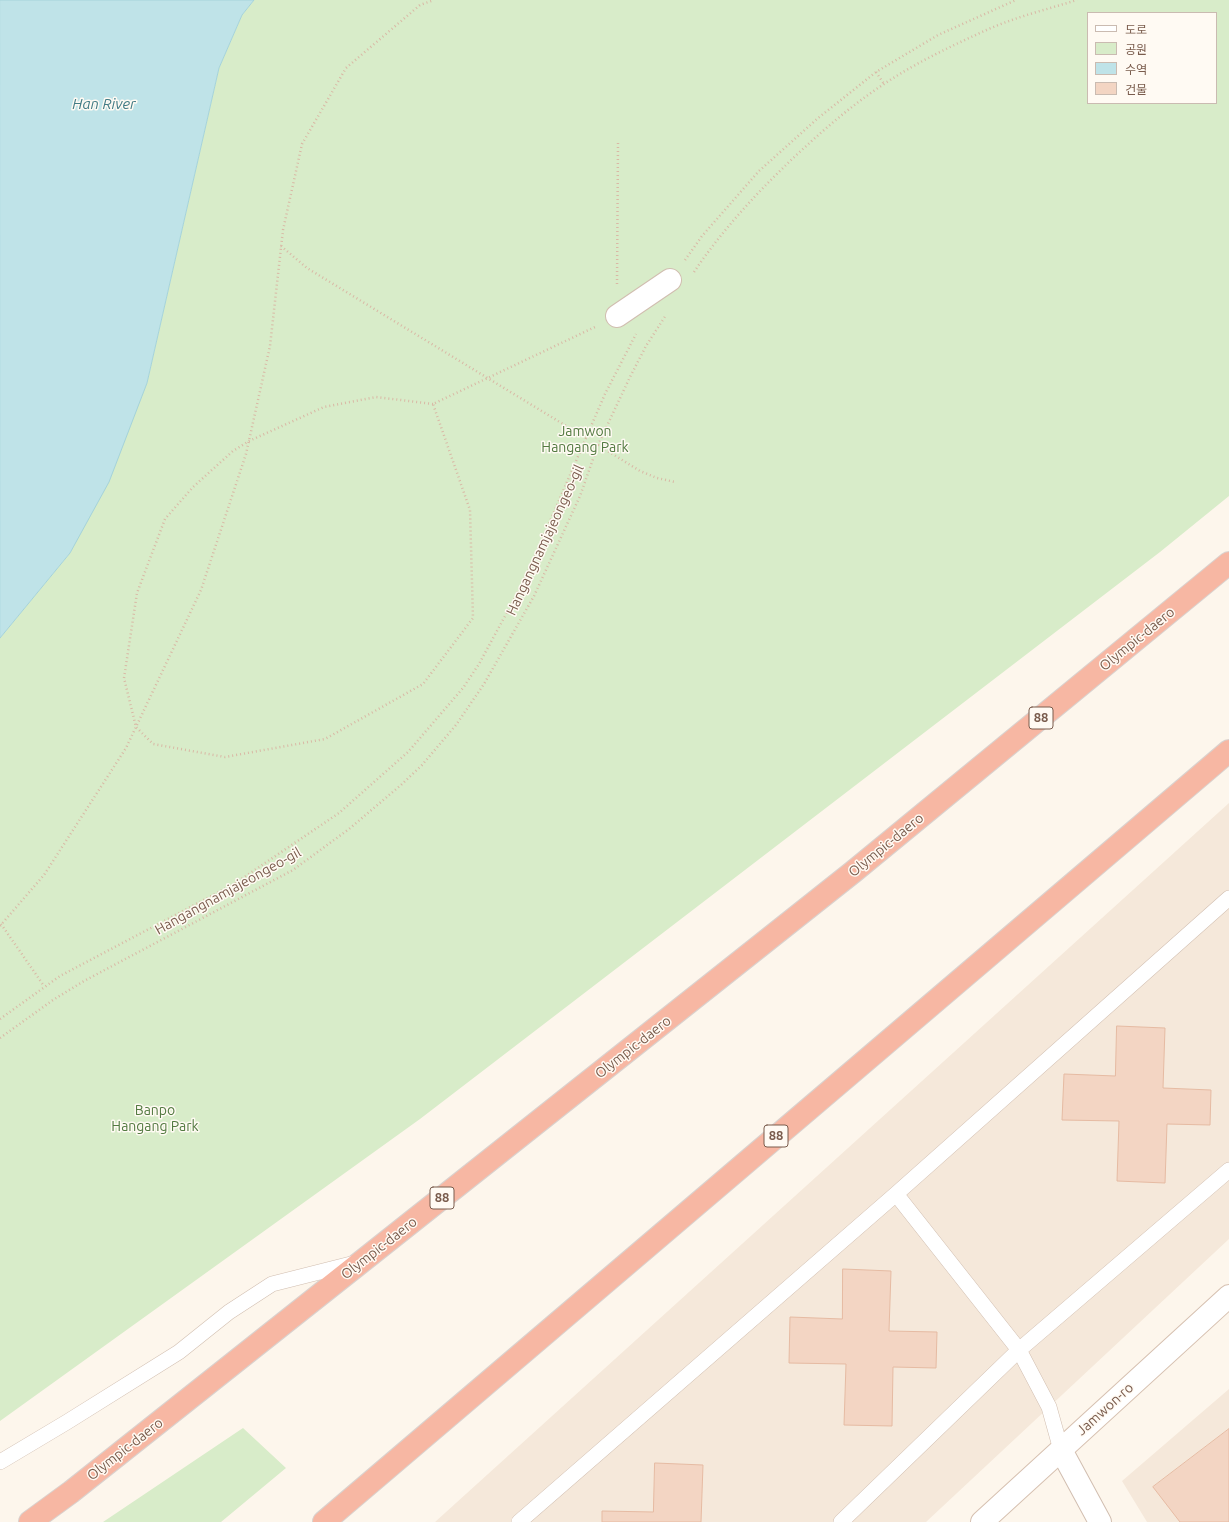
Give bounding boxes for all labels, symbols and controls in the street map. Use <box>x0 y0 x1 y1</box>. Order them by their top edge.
legend <box>1087 12 1217 104</box>
text: 도로 <box>1125 23 1147 36</box>
text: 공원 <box>1125 43 1147 56</box>
text: 수역 <box>1125 63 1147 76</box>
text: 건물 <box>1125 83 1147 96</box>
water label: Han River <box>72 95 136 113</box>
park label: Jamwon Hangang Park <box>541 423 629 456</box>
street label: Hangangnamjajeongeo-gil <box>503 462 587 618</box>
street label: Olympic-daero <box>1096 604 1178 674</box>
road number: 88 <box>1029 707 1053 729</box>
street label: Olympic-daero <box>845 810 927 880</box>
street label: Hangangnamjajeongeo-gil <box>152 844 304 938</box>
street label: Olympic-daero <box>592 1012 674 1082</box>
park label: Banpo Hangang Park <box>111 1102 199 1134</box>
road number: 88 <box>764 1125 788 1147</box>
road number: 88 <box>430 1187 454 1209</box>
street label: Olympic-daero <box>338 1213 420 1283</box>
street label: Jamwon-ro <box>1073 1379 1137 1439</box>
street label: Olympic-daero <box>84 1414 166 1484</box>

